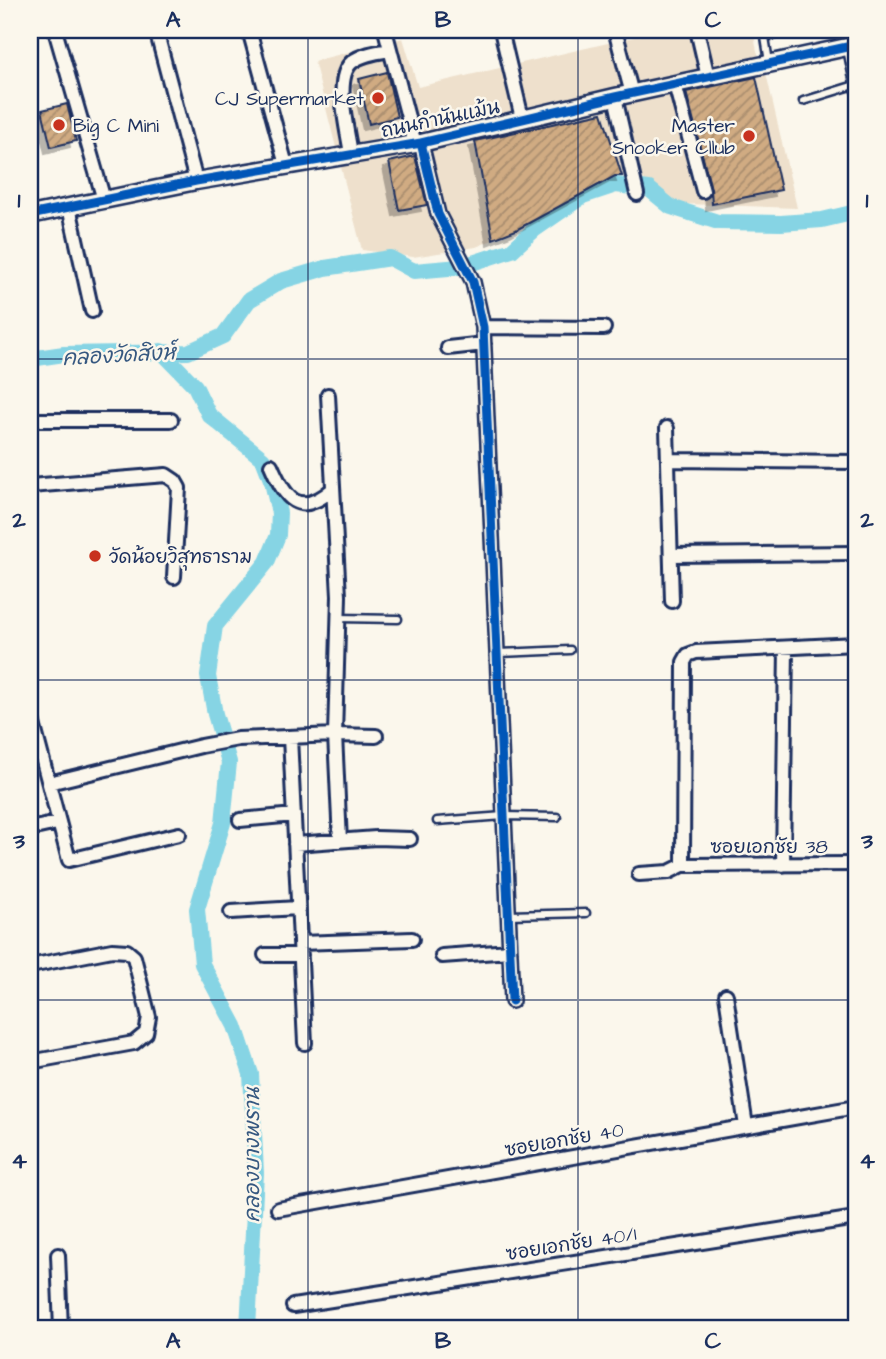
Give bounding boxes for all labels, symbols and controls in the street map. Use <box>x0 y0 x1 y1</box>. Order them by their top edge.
text: A <box>166 4 181 36</box>
text: B <box>435 4 452 36</box>
text: C <box>705 4 722 36</box>
place label: CJ Supermarket <box>215 86 364 113</box>
marker: CJ Supermarket <box>370 90 386 106</box>
street label: ถนนกำนันแม้น <box>379 94 503 145</box>
place label: Big C Mini <box>73 113 159 141</box>
place label: Master Snooker Cllub <box>612 113 736 162</box>
marker: Big C Mini <box>51 117 67 133</box>
marker: Master Snooker Cllub <box>741 128 757 144</box>
text: 1 <box>18 184 21 216</box>
text: 1 <box>866 184 869 216</box>
water label: คลองวัดสิงห์ <box>62 338 180 373</box>
text: 2 <box>11 504 26 536</box>
text: 2 <box>859 504 874 536</box>
place label: วัดน้อยวิสุทธาราม <box>109 544 252 571</box>
marker: วัดน้อยวิสุทธาราม <box>87 548 103 564</box>
text: 3 <box>12 825 25 857</box>
text: 3 <box>860 825 873 857</box>
street label: ซอยเอกชัย 38 <box>710 834 828 861</box>
water label: คลองบางพราน <box>238 1086 267 1223</box>
street label: ซอยเอกชัย 40 <box>503 1117 626 1164</box>
text: 4 <box>11 1145 27 1177</box>
text: 4 <box>859 1145 875 1177</box>
street label: ซอยเอกชัย 40/1 <box>504 1221 639 1268</box>
text: A <box>166 1325 181 1357</box>
text: B <box>435 1325 452 1357</box>
text: C <box>705 1325 722 1357</box>

